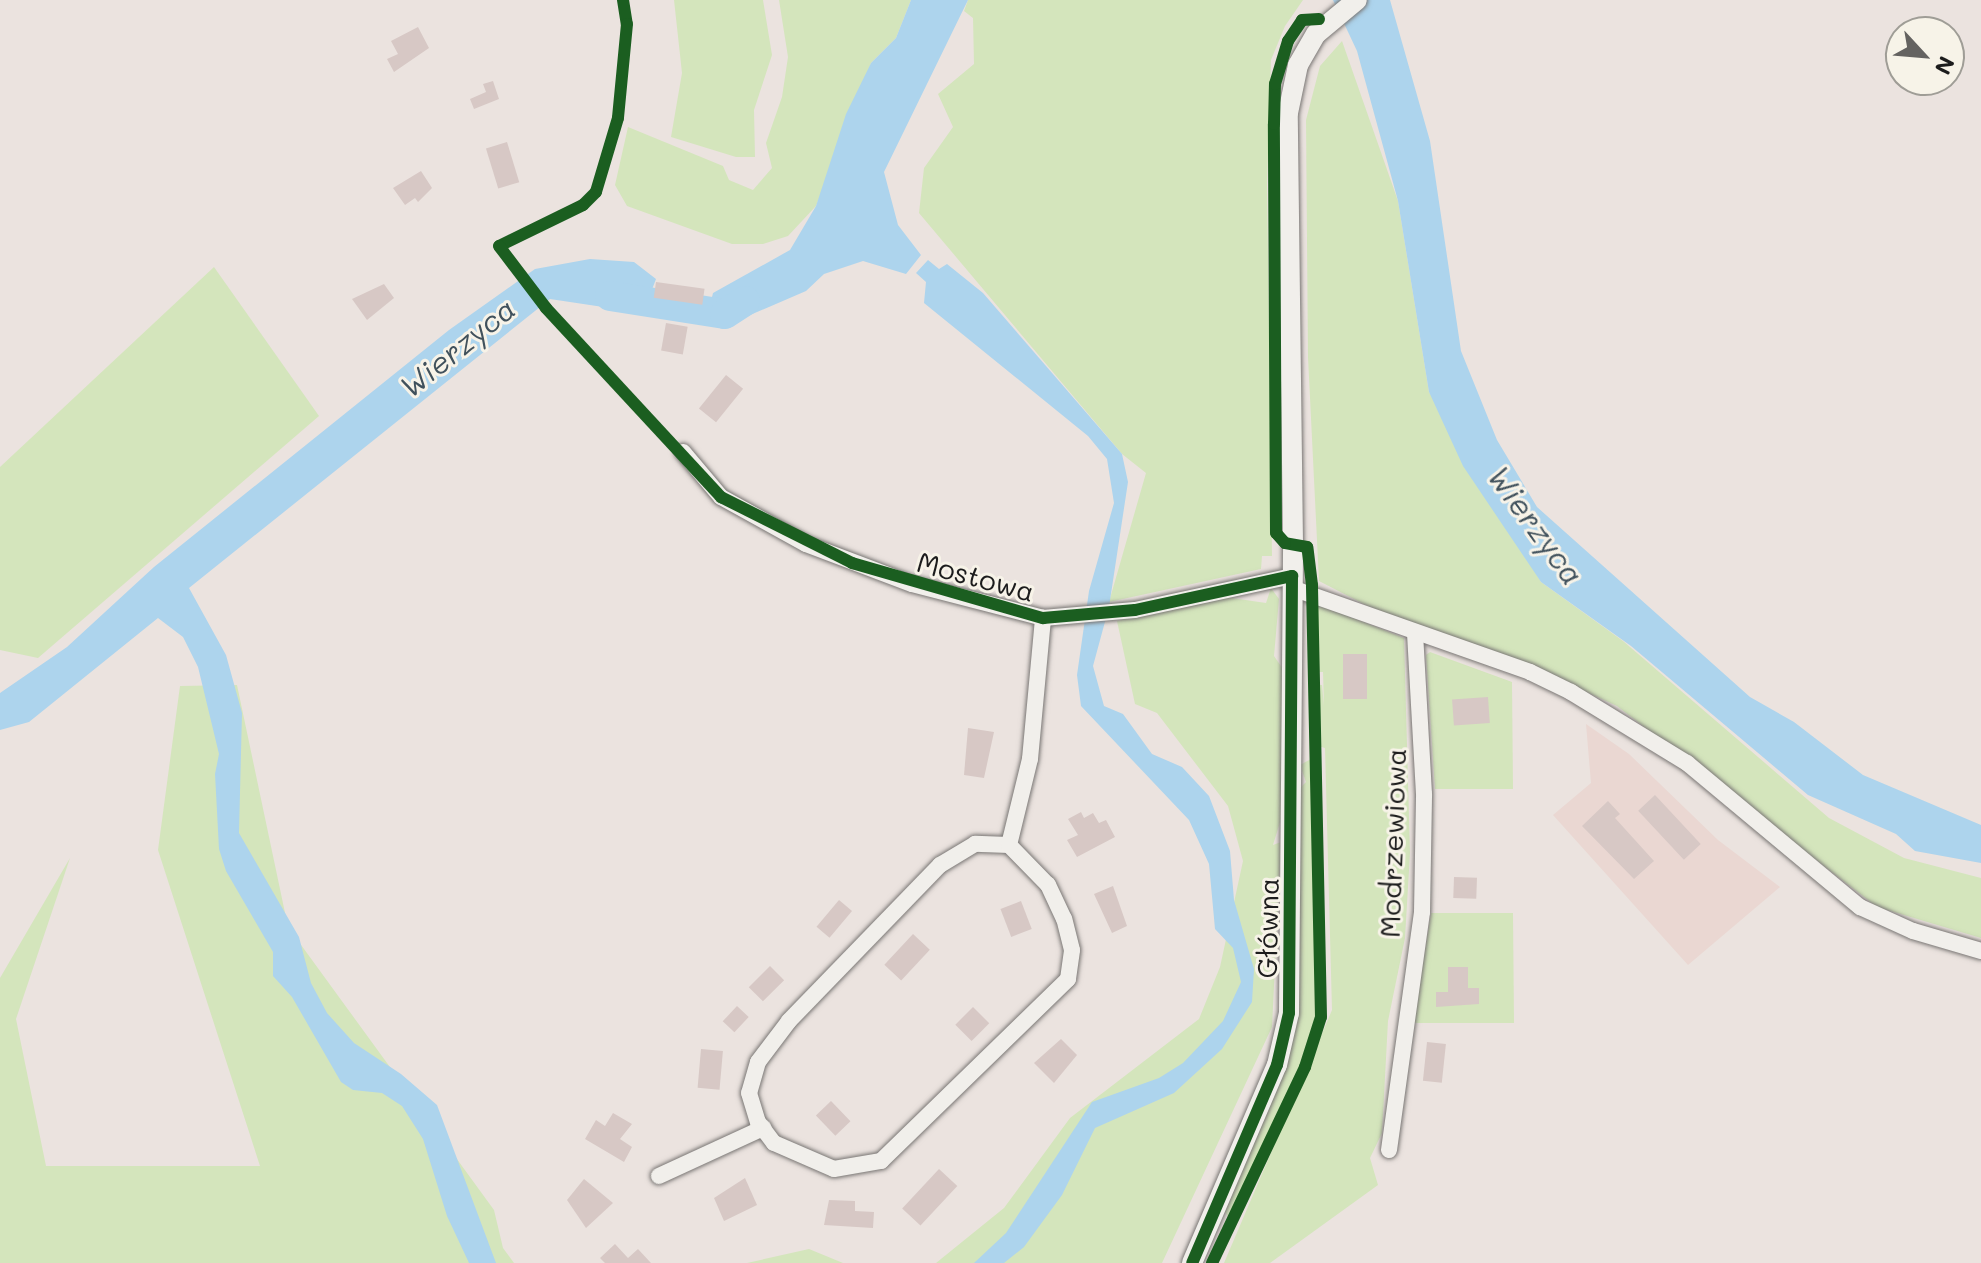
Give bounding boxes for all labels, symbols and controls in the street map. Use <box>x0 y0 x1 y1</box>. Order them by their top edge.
north arrow <box>1885 16 1965 96</box>
text: N <box>1929 52 1962 80</box>
water label: Wierzyca <box>392 290 522 404</box>
water label: Wierzyca <box>1481 459 1591 591</box>
street label: Mostowa <box>913 544 1039 608</box>
street label: Modrzewiowa <box>1372 748 1412 938</box>
street label: Główna <box>1249 877 1285 979</box>

